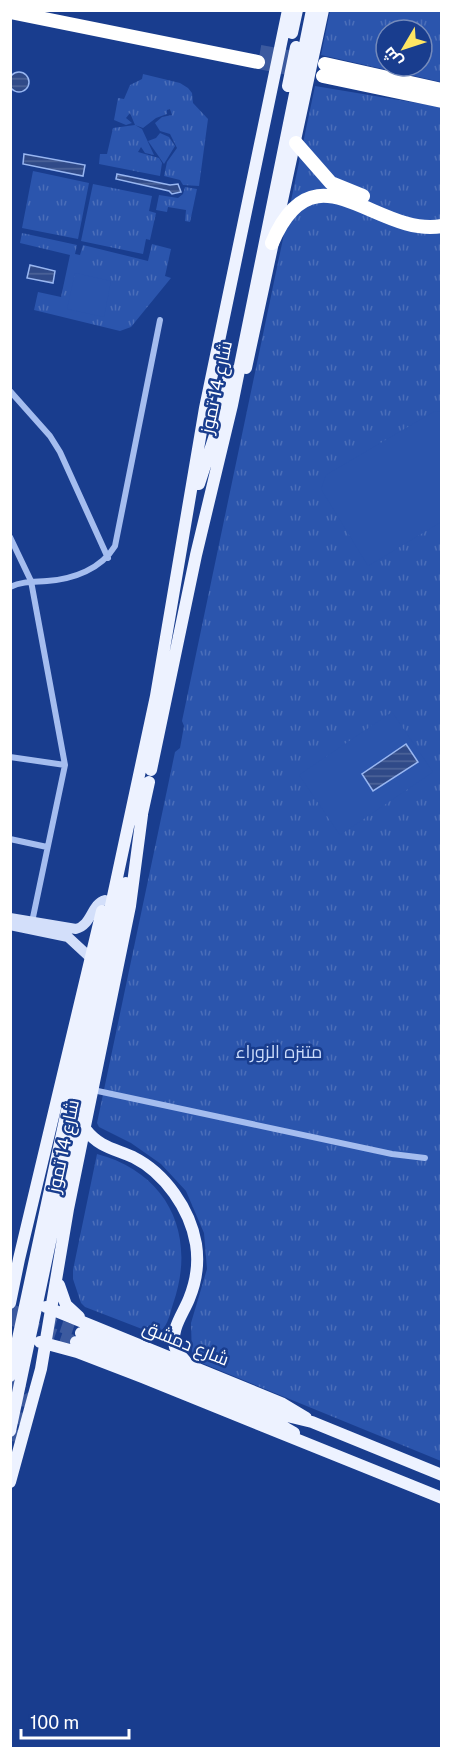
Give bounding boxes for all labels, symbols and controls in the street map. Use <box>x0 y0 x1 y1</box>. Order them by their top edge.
north arrow <box>374 18 434 78</box>
text: ش <box>379 43 407 71</box>
street label: شارع 14 تموز <box>196 339 238 437</box>
park label: متنزه الزوراء <box>236 1041 322 1063</box>
street label: شارع 14 تموز <box>43 1098 85 1196</box>
street label: شارع دمشق <box>139 1316 232 1372</box>
scale bar <box>21 1702 129 1740</box>
text: 100 m <box>30 1712 79 1733</box>

